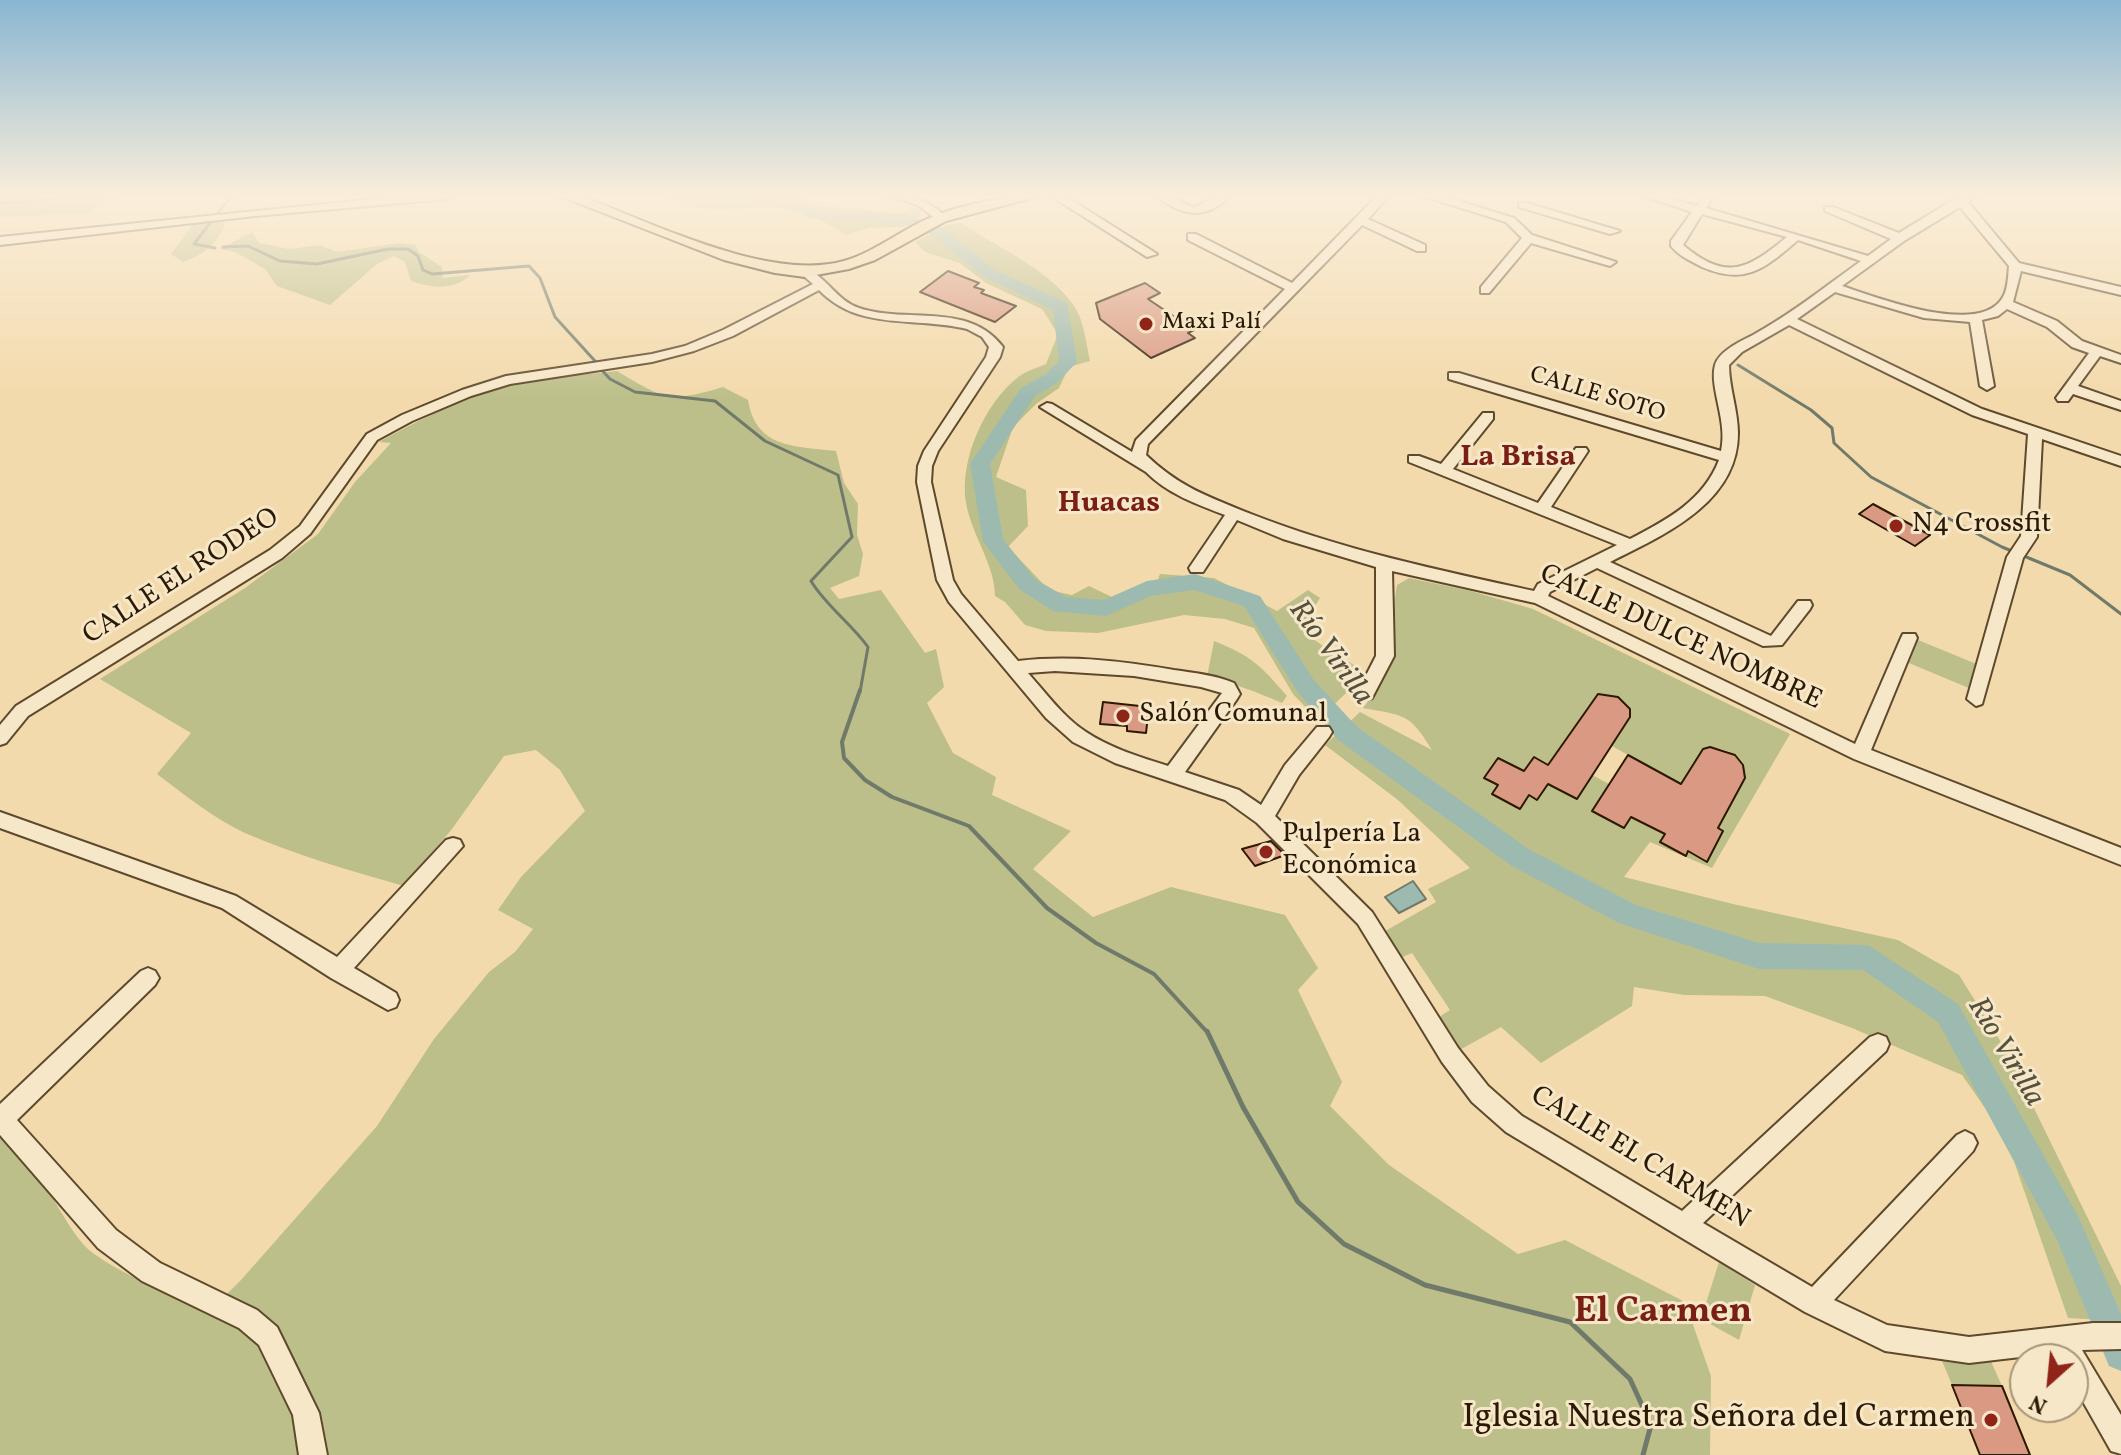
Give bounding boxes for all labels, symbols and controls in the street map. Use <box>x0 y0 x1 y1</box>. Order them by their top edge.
place label: Maxi Palí <box>1162 310 1261 338</box>
marker: Maxi Palí <box>1137 315 1155 333</box>
street label: CALLE SOTO <box>1526 362 1668 430</box>
district label: La Brisa <box>1460 441 1576 477</box>
district label: Huacas <box>1058 487 1160 523</box>
street label: CALLE EL RODEO <box>78 502 286 654</box>
place label: N4 Crossfit <box>1912 509 2051 543</box>
marker: N4 Crossfit <box>1887 517 1905 535</box>
street label: CALLE DULCE NOMBRE <box>1533 559 1827 719</box>
water label: Río Virilla <box>1279 595 1379 713</box>
place label: Salón Comunal <box>1139 699 1327 733</box>
marker: Salón Comunal <box>1114 707 1132 725</box>
place label: Pulpería La Económica <box>1282 819 1421 885</box>
marker: Pulpería La Económica <box>1257 843 1275 861</box>
water label: Río Virilla <box>1957 992 2051 1114</box>
street label: CALLE EL CARMEN <box>1523 1080 1755 1238</box>
district label: El Carmen <box>1574 1292 1752 1336</box>
north arrow <box>2009 1343 2089 1423</box>
text: N <box>2025 1386 2053 1420</box>
place label: Iglesia Nuestra Señora del Carmen <box>1462 1400 1975 1440</box>
marker: Iglesia Nuestra Señora del Carmen <box>1982 1411 2000 1429</box>

